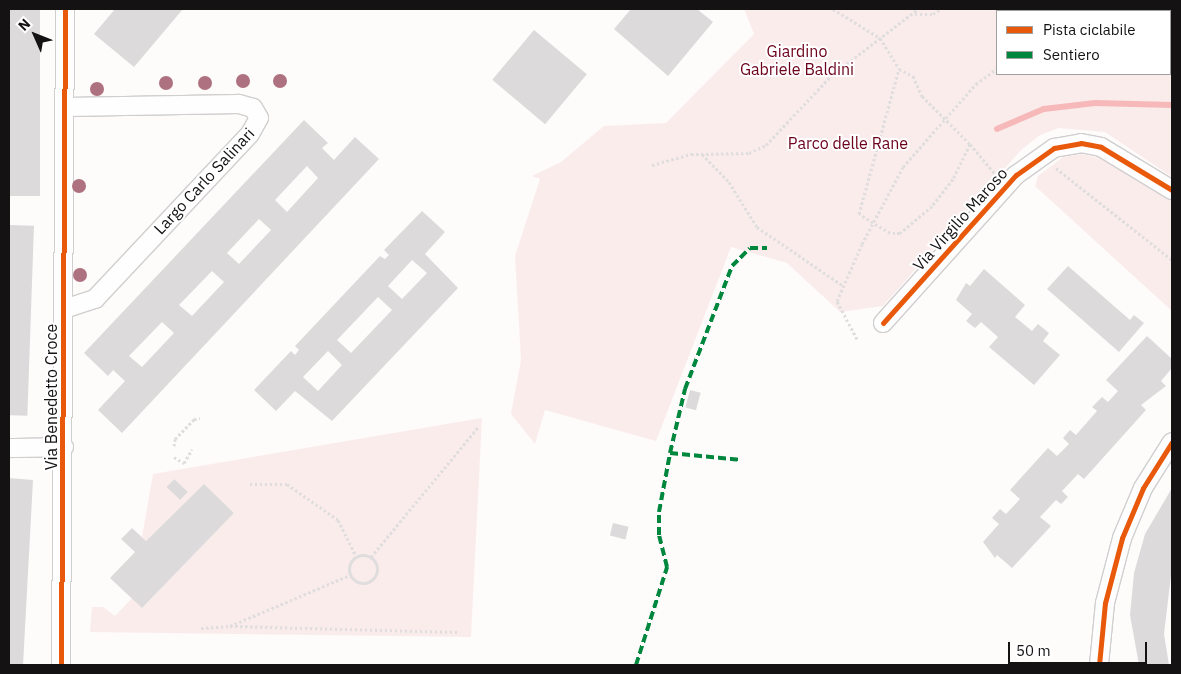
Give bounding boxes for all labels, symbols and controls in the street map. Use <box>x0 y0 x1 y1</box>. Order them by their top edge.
north arrow <box>10 10 60 60</box>
legend <box>996 10 1171 75</box>
text: N <box>14 15 34 34</box>
text: Pista ciclabile <box>1043 20 1136 39</box>
park label: Giardino Gabriele Baldini <box>740 41 854 79</box>
text: Sentiero <box>1043 45 1100 64</box>
street label: Largo Carlo Salinari <box>150 124 258 238</box>
park label: Parco delle Rane <box>788 133 908 153</box>
street label: Via Virgilio Maroso <box>909 164 1011 274</box>
street label: Via Benedetto Croce <box>41 324 61 470</box>
scale bar <box>1011 632 1150 664</box>
text: 50 m <box>1016 641 1051 660</box>

